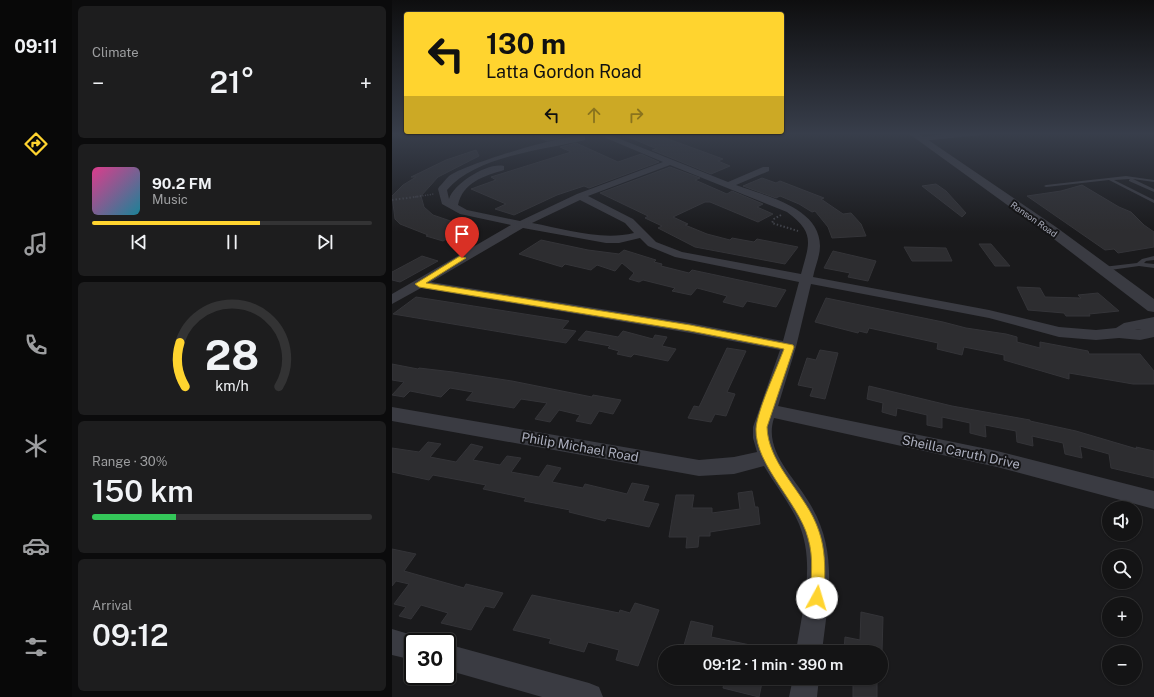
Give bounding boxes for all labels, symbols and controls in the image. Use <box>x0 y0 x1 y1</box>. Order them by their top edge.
text: 130 m <box>486 27 566 60</box>
icon: left <box>420 28 472 80</box>
text: 09:11 <box>14 36 58 57</box>
text: Climate <box>92 45 139 60</box>
text: Latta Gordon Road <box>486 61 642 82</box>
text: 21° <box>209 64 255 100</box>
text: − <box>92 70 104 96</box>
text: + <box>360 70 372 96</box>
icon: left <box>541 104 563 126</box>
icon: ahead <box>583 104 605 126</box>
icon: right <box>625 104 647 126</box>
icon: directions <box>22 130 50 158</box>
text: 90.2 FM <box>152 175 212 192</box>
text: Music <box>152 192 188 207</box>
street label: Ranson Road <box>1009 199 1059 239</box>
pin <box>445 217 479 258</box>
icon: arrive <box>451 223 473 245</box>
icon: music <box>22 230 50 258</box>
icon: previous <box>128 231 150 253</box>
icon: pause <box>221 231 243 253</box>
icon: next <box>314 231 336 253</box>
text: 28 <box>205 329 259 378</box>
icon: phone <box>22 331 50 359</box>
text: km/h <box>215 376 249 393</box>
street label: Philip Michael Road <box>520 429 640 465</box>
icon: climate <box>22 432 50 460</box>
street label: Sheilla Caruth Drive <box>901 432 1021 472</box>
text: Range · 30% <box>92 454 168 469</box>
text: 150 km <box>92 473 194 509</box>
map controls <box>1102 501 1142 685</box>
button: sound <box>1102 501 1142 541</box>
icon: car <box>22 532 50 560</box>
button: search <box>1102 549 1142 589</box>
position arrow <box>796 577 838 619</box>
button: + <box>1102 597 1142 637</box>
text: Arrival <box>92 598 132 613</box>
text: 09:12 <box>92 617 169 653</box>
icon: filters <box>22 633 50 661</box>
speed limit sign: 30 <box>404 633 456 685</box>
button: − <box>1102 645 1142 685</box>
text: 09:12 · 1 min · 390 m <box>703 656 843 673</box>

